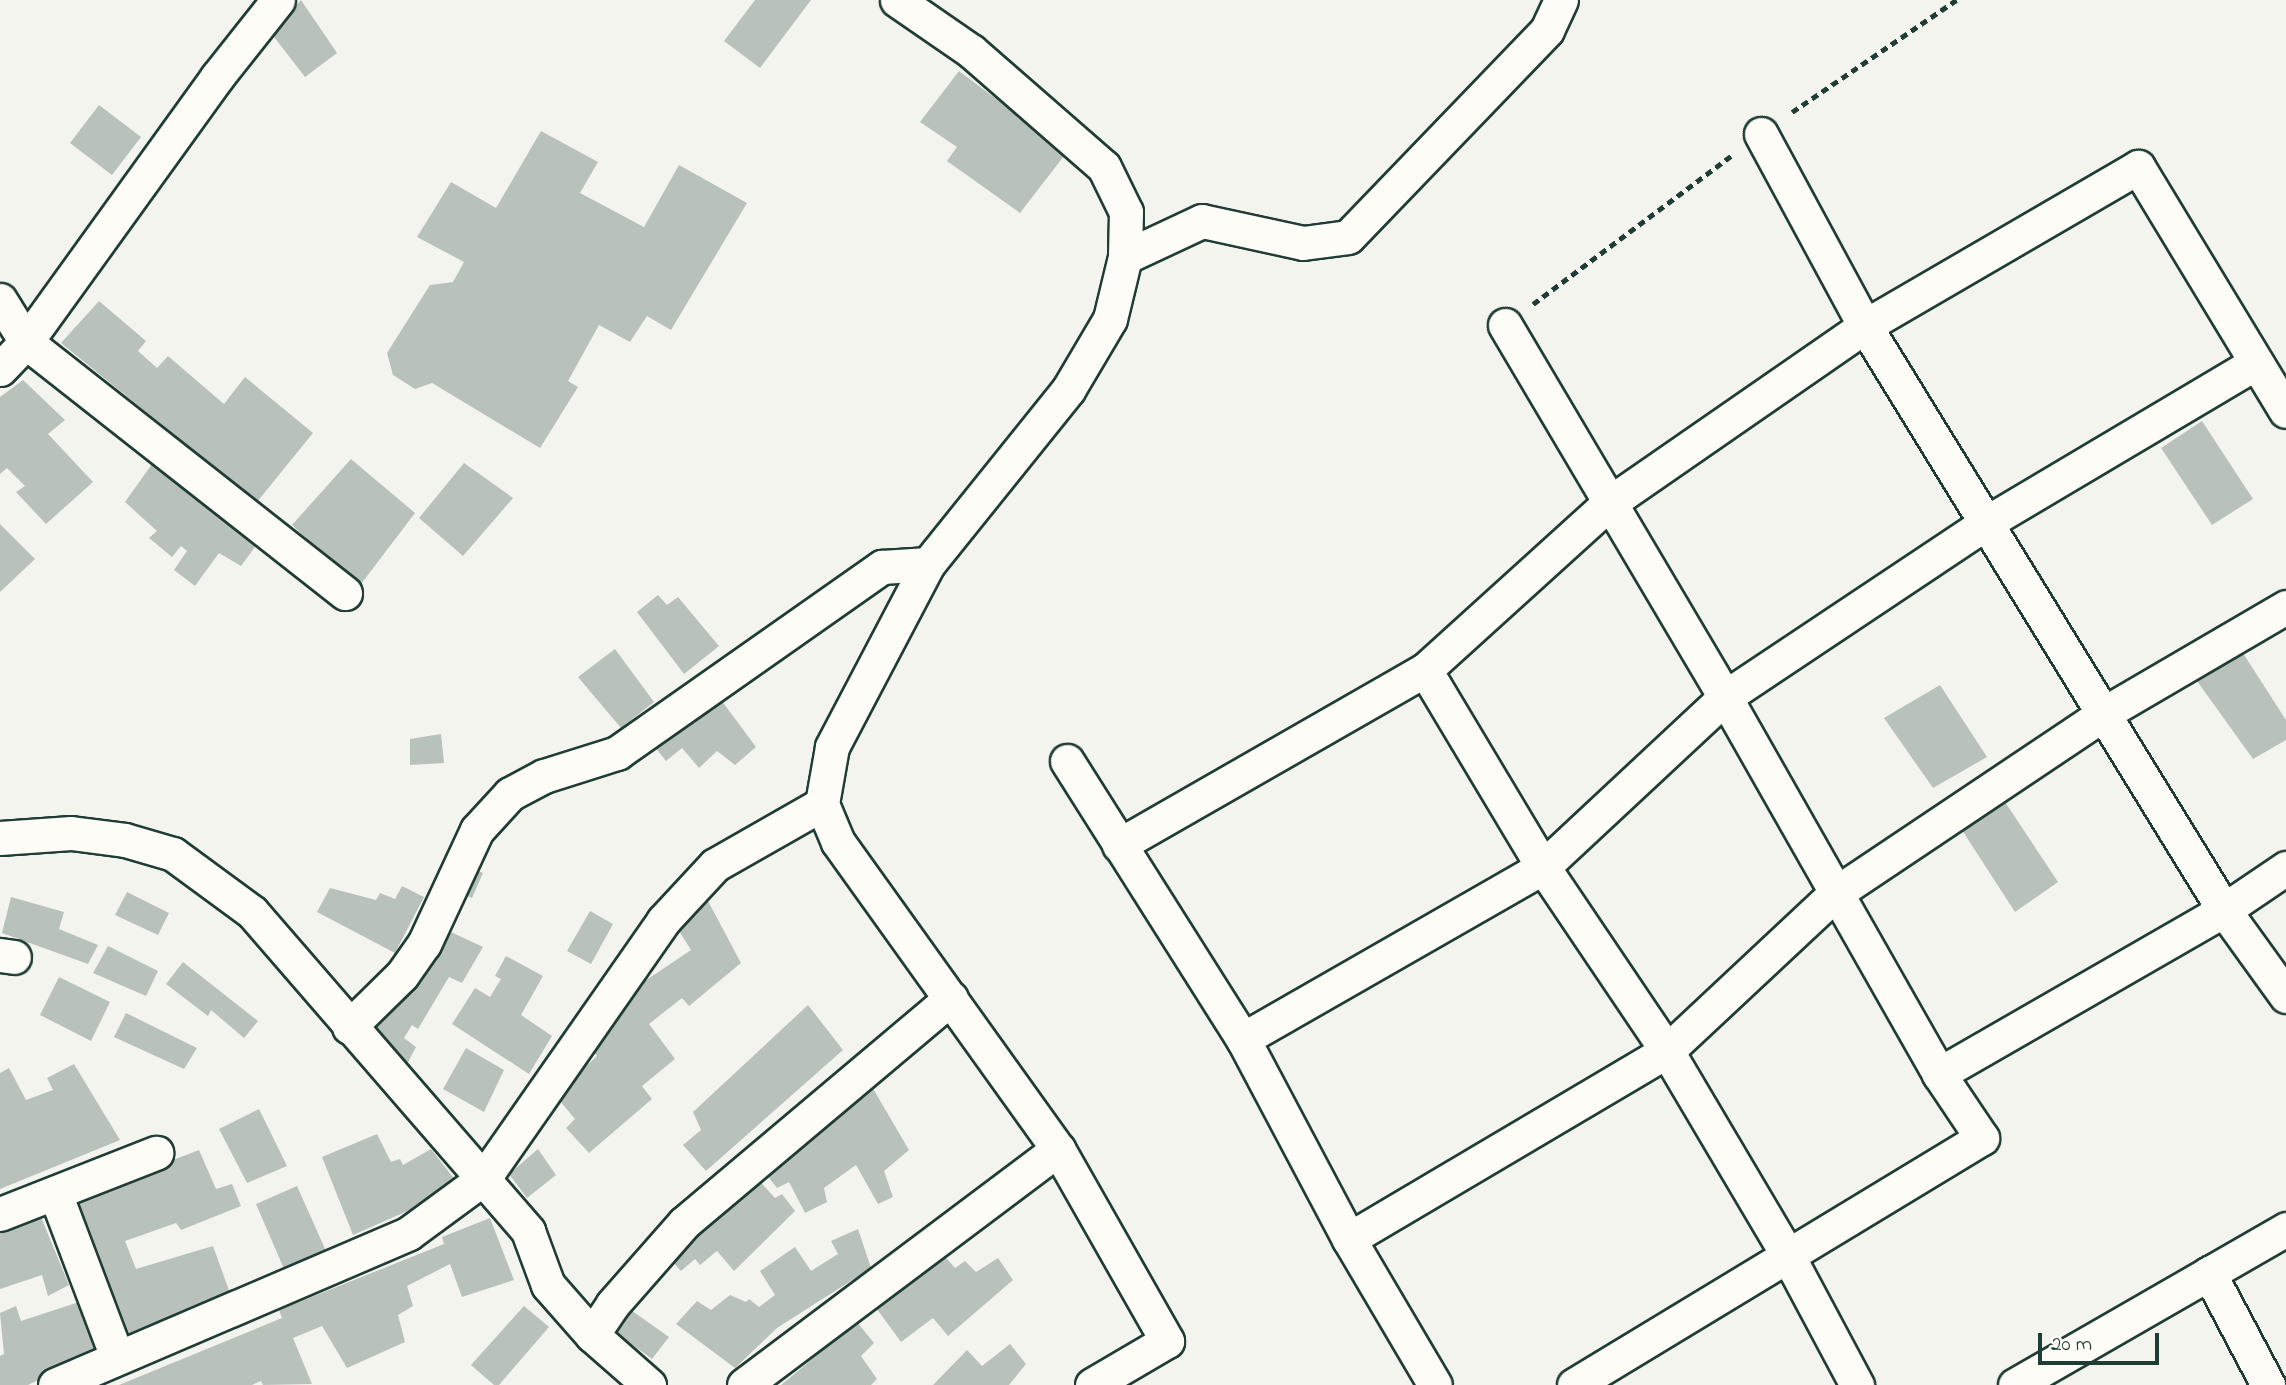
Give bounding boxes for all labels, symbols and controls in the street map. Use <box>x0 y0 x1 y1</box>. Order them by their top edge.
scale bar <box>2041 1318 2162 1362</box>
text: 20 m <box>2051 1330 2092 1360</box>

